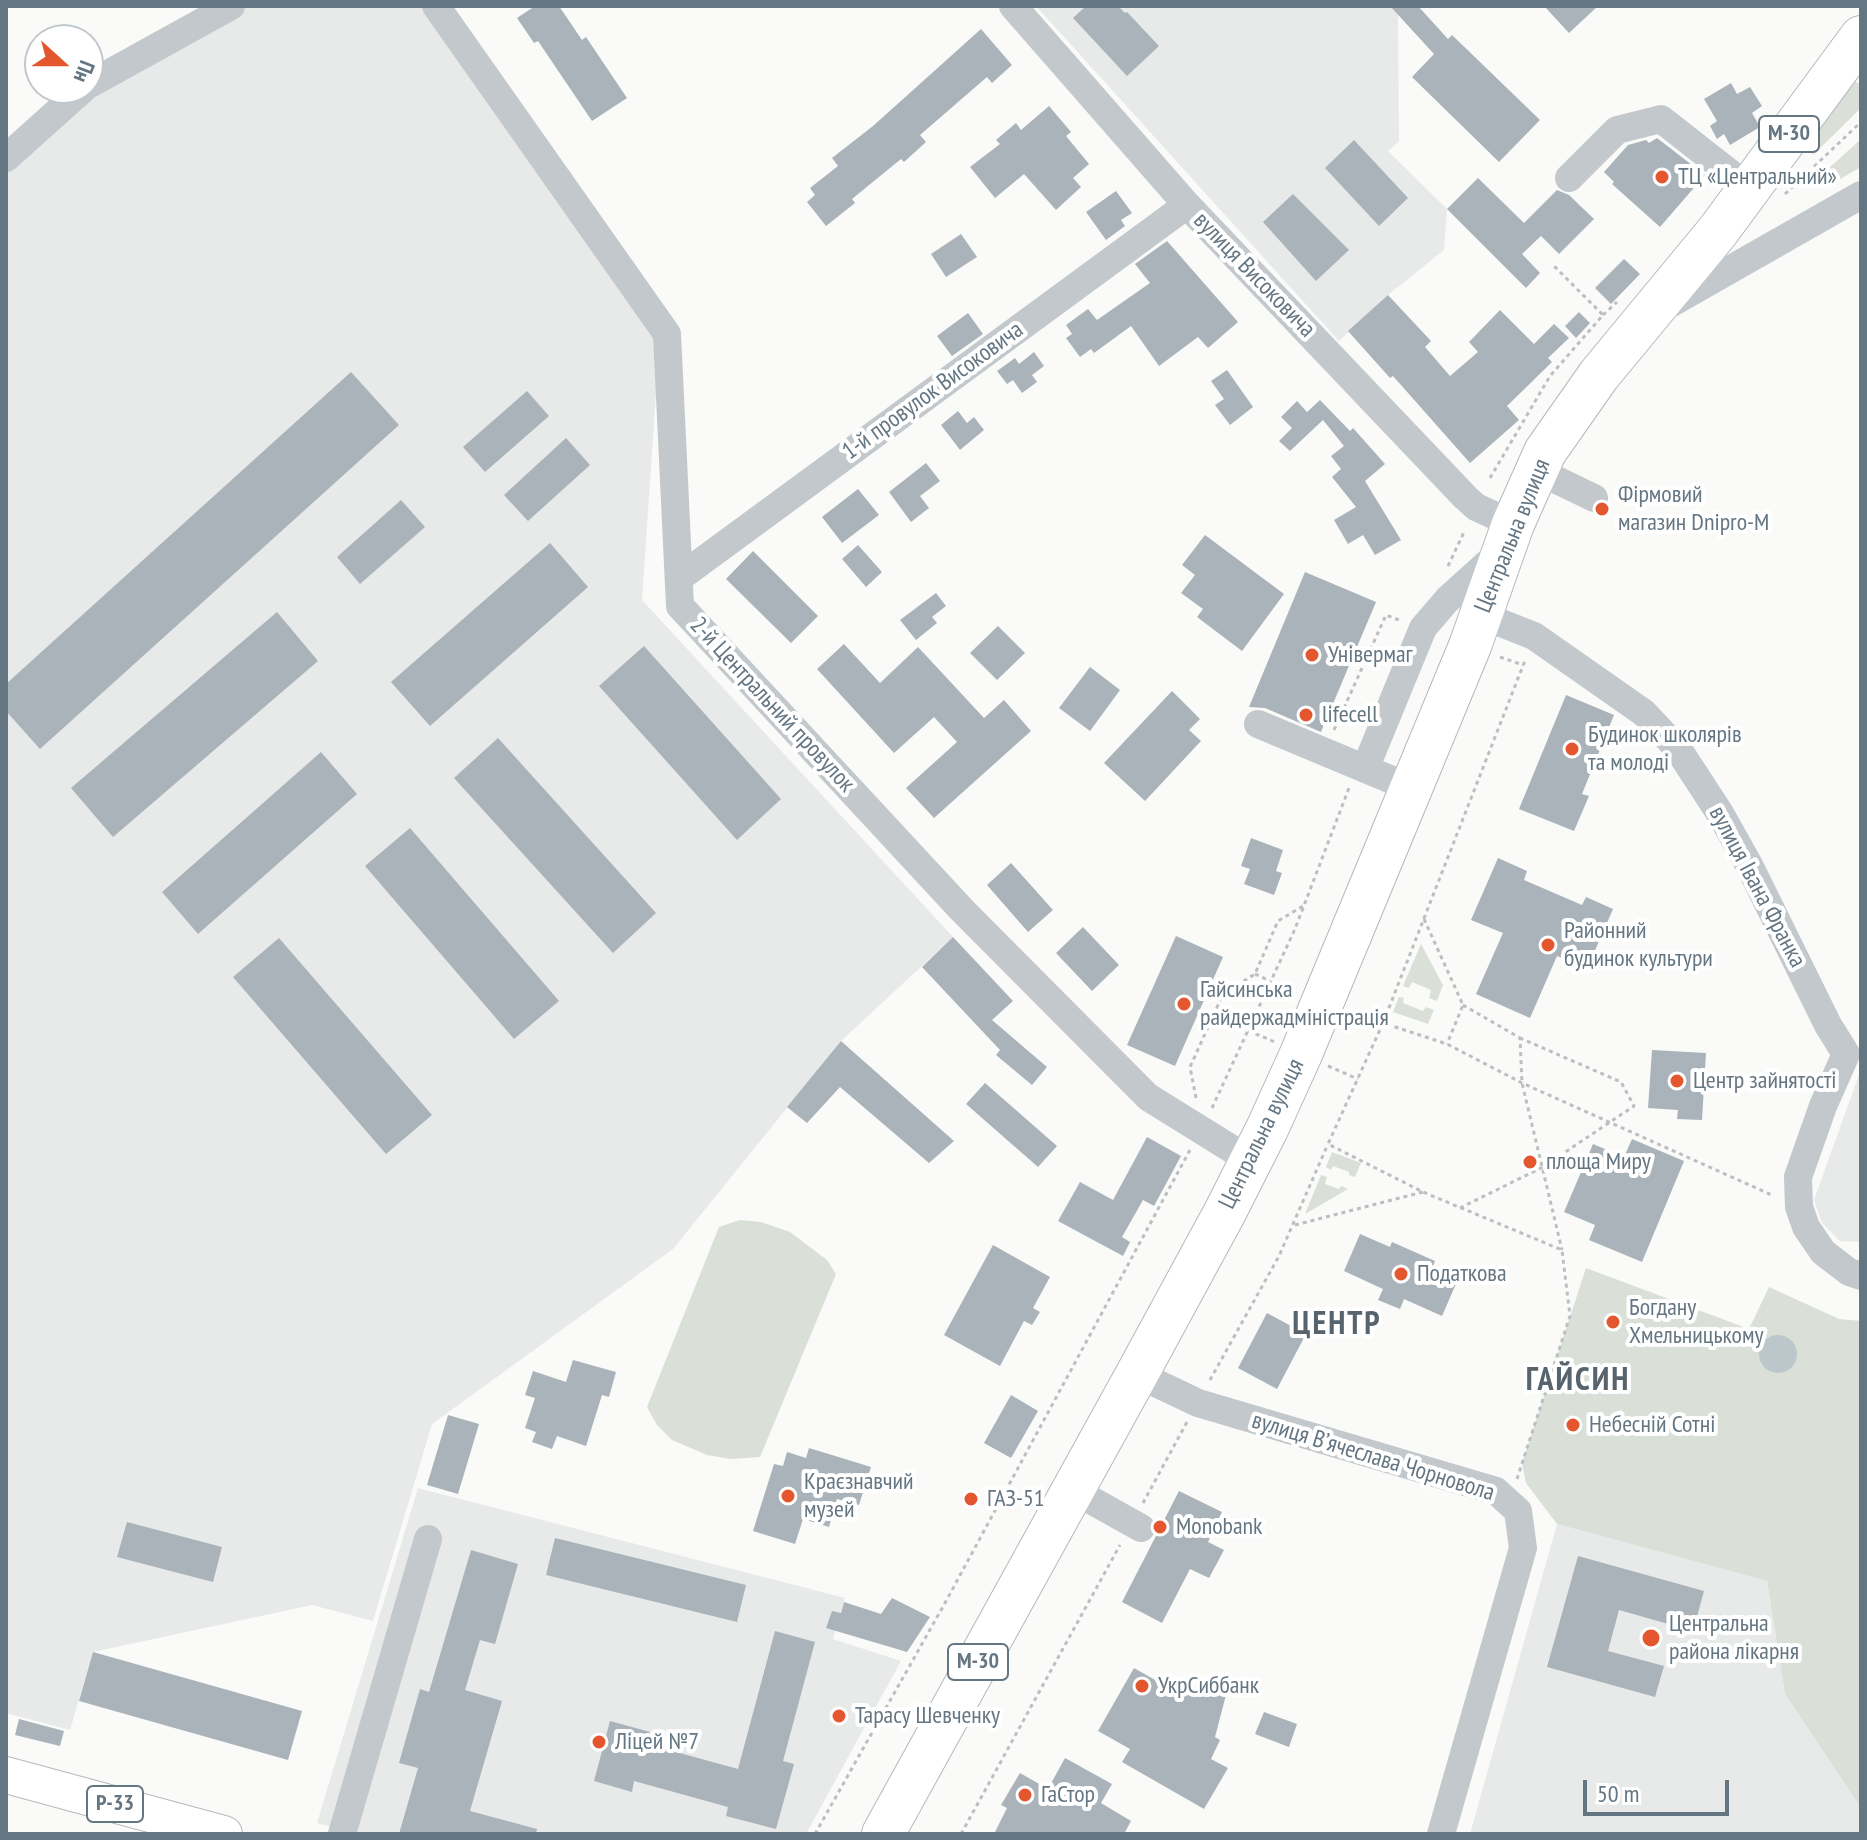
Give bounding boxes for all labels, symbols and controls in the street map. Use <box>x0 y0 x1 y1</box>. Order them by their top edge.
north arrow <box>24 24 104 104</box>
text: Пн <box>68 57 101 87</box>
road number: М-30 <box>1759 116 1819 152</box>
place label: ТЦ «Центральний» <box>1678 163 1837 191</box>
marker: ТЦ «Центральний» <box>1653 168 1671 186</box>
street label: вулиця Високовича <box>1187 206 1321 344</box>
street label: 1-й провулок Високовича <box>837 316 1029 466</box>
street label: Центральна вулиця <box>1469 455 1557 617</box>
place label: Фірмовий магазин Dnipro-M <box>1618 481 1769 537</box>
marker: Фірмовий магазин Dnipro-M <box>1593 500 1611 518</box>
street label: 2-й Центральний провулок <box>684 612 860 798</box>
place label: Універмаг <box>1328 641 1413 669</box>
marker: Універмаг <box>1303 646 1321 664</box>
place label: lifecell <box>1322 701 1378 729</box>
marker: lifecell <box>1297 706 1315 724</box>
place label: Будинок школярів та молоді <box>1588 721 1742 777</box>
marker: Будинок школярів та молоді <box>1563 740 1581 758</box>
street label: вулиця Івана Франка <box>1702 802 1812 972</box>
place label: Районний будинок культури <box>1564 917 1713 973</box>
marker: Районний будинок культури <box>1539 936 1557 954</box>
place label: Гайсинська райдержадміністрація <box>1200 976 1389 1032</box>
marker: Гайсинська райдержадміністрація <box>1175 995 1193 1013</box>
street label: Центральна вулиця <box>1213 1054 1311 1214</box>
place label: Центр зайнятості <box>1693 1067 1837 1095</box>
marker: Центр зайнятості <box>1668 1072 1686 1090</box>
place label: площа Миру <box>1546 1148 1651 1176</box>
marker: площа Миру <box>1521 1153 1539 1171</box>
place label: Податкова <box>1417 1260 1507 1288</box>
marker: Податкова <box>1392 1265 1410 1283</box>
place label: Богдану Хмельницькому <box>1629 1294 1763 1350</box>
district label: ЦЕНТР <box>1292 1306 1382 1344</box>
marker: Богдану Хмельницькому <box>1604 1313 1622 1331</box>
district label: ГАЙСИН <box>1526 1362 1630 1400</box>
street label: вулиця Вʼячеслава Чорновола <box>1248 1406 1498 1508</box>
place label: Небесній Сотні <box>1589 1411 1715 1439</box>
marker: Небесній Сотні <box>1564 1416 1582 1434</box>
place label: Краєзнавчий музей <box>804 1468 914 1524</box>
place label: ГАЗ-51 <box>987 1485 1045 1513</box>
marker: Краєзнавчий музей <box>779 1487 797 1505</box>
marker: ГАЗ-51 <box>962 1490 980 1508</box>
place label: Monobank <box>1176 1513 1262 1541</box>
marker: Monobank <box>1151 1518 1169 1536</box>
place label: Центральна района лікарня <box>1669 1610 1799 1666</box>
marker: Центральна района лікарня <box>1640 1627 1662 1649</box>
road number: М-30 <box>948 1644 1008 1680</box>
place label: УкрСиббанк <box>1158 1672 1259 1700</box>
marker: УкрСиббанк <box>1133 1677 1151 1695</box>
place label: Тарасу Шевченку <box>855 1702 1000 1730</box>
marker: Тарасу Шевченку <box>830 1707 848 1725</box>
place label: Ліцей №7 <box>615 1728 699 1756</box>
marker: Ліцей №7 <box>590 1733 608 1751</box>
scale bar <box>1587 1764 1733 1814</box>
text: 50 m <box>1597 1778 1639 1809</box>
place label: ГаСтор <box>1041 1781 1095 1809</box>
road number: Р-33 <box>87 1786 143 1822</box>
marker: ГаСтор <box>1016 1786 1034 1804</box>

